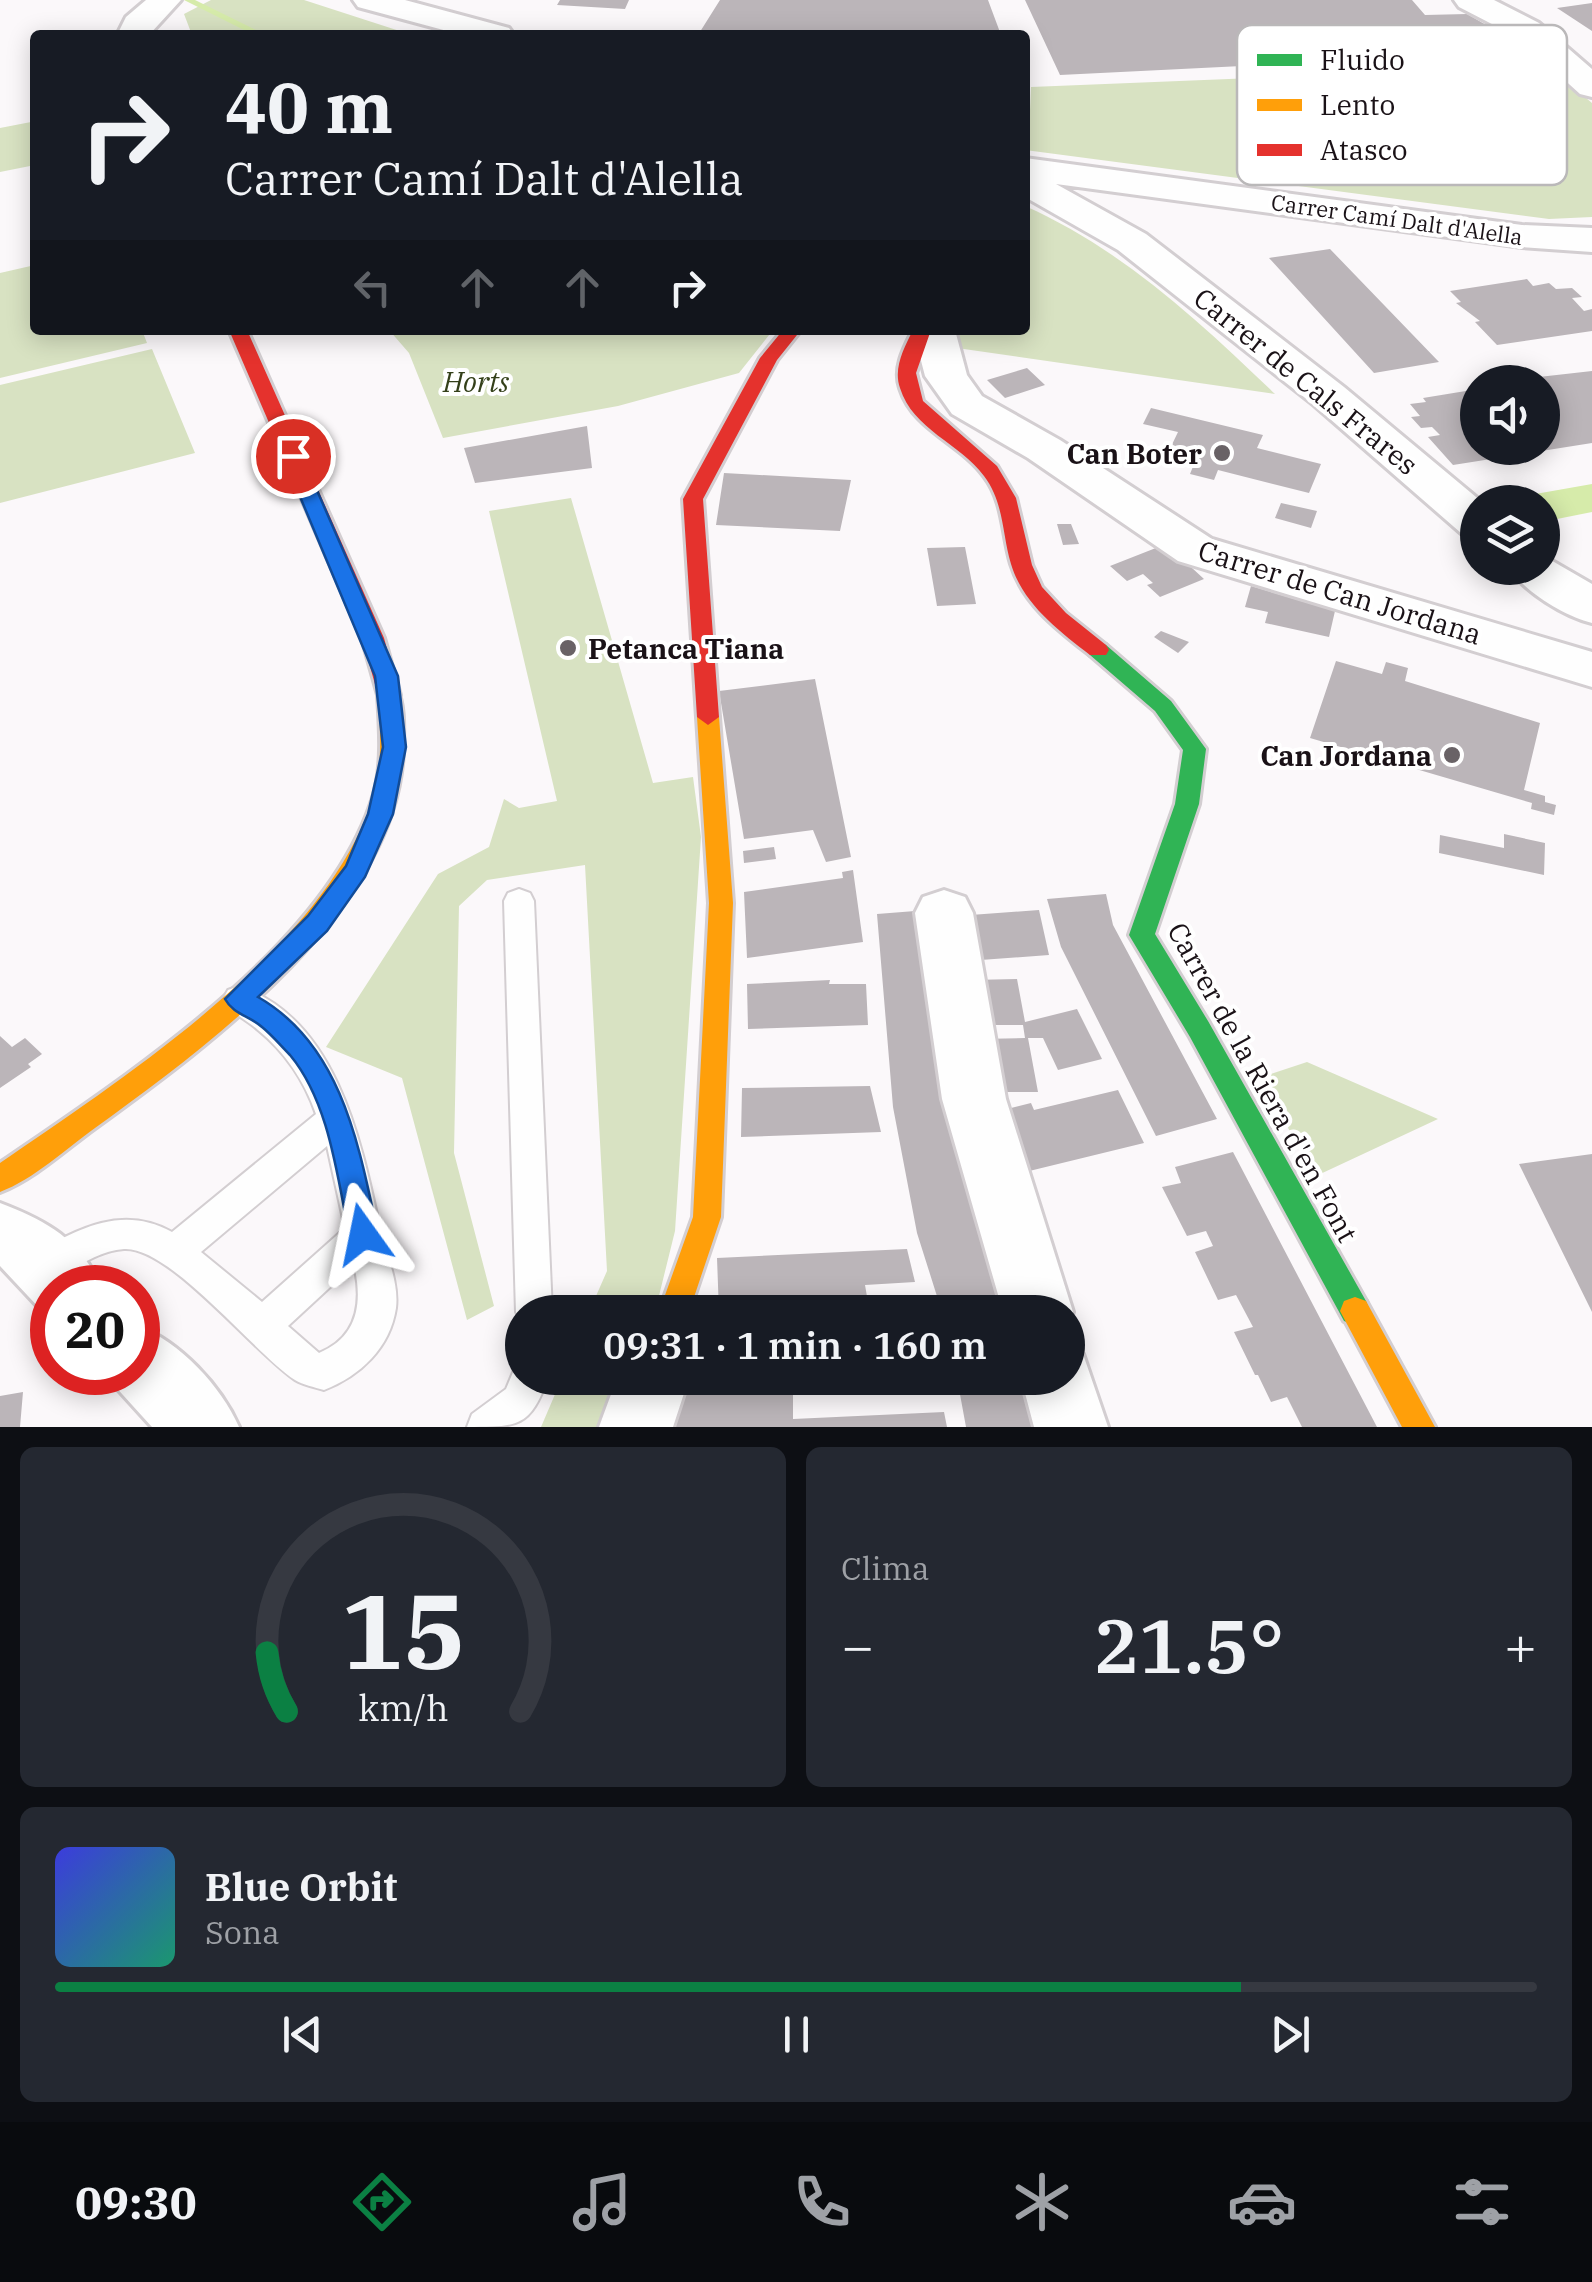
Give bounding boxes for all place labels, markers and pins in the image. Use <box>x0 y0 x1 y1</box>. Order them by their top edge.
pin <box>251 414 336 499</box>
place label: Can Boter <box>1067 435 1202 472</box>
marker: Can Boter <box>1211 442 1233 464</box>
place label: Petanca Tiana <box>588 630 784 667</box>
marker: Petanca Tiana <box>557 637 579 659</box>
place label: Can Jordana <box>1260 737 1432 774</box>
marker: Can Jordana <box>1441 744 1463 766</box>

